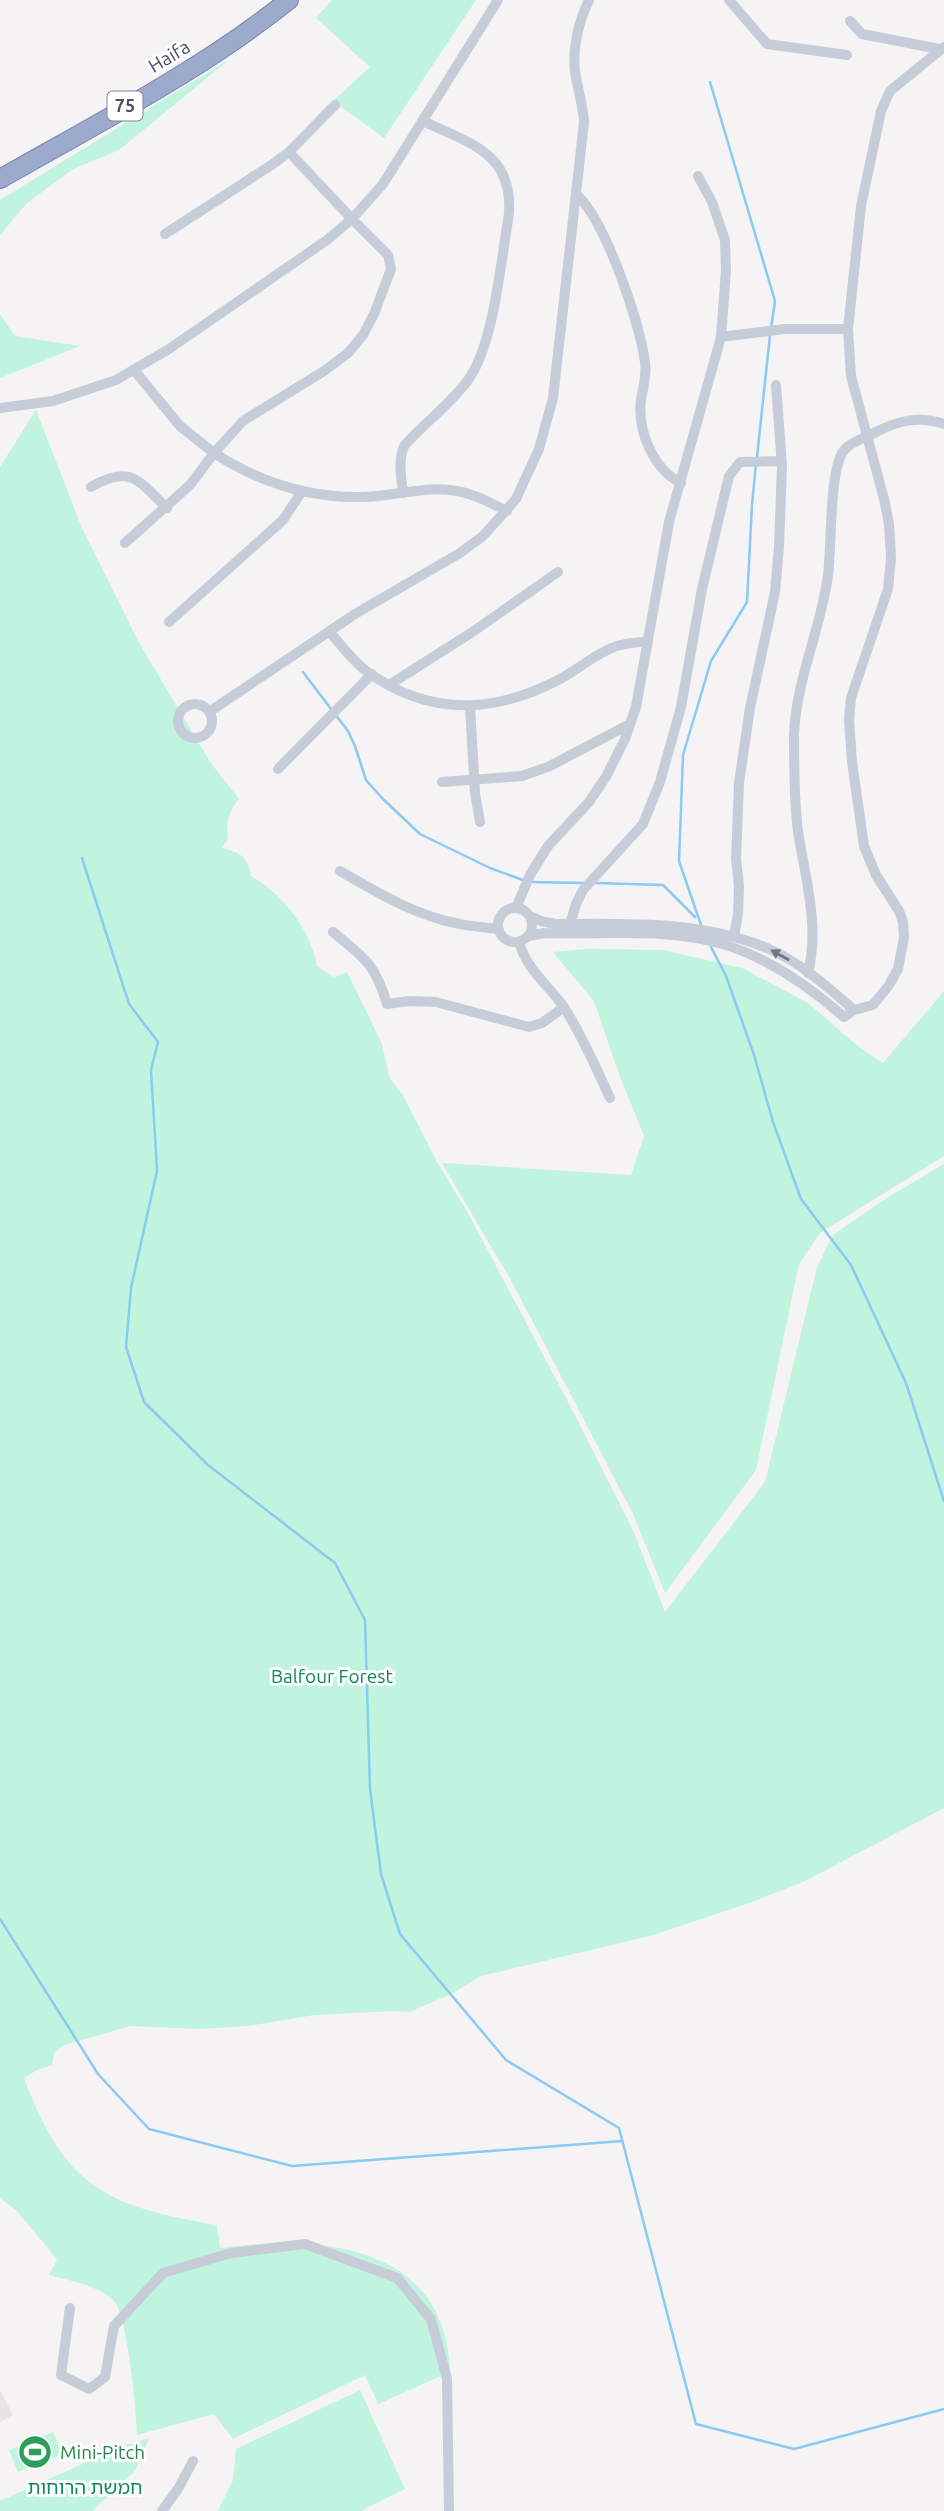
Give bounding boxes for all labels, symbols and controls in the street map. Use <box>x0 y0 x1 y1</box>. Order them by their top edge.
street label: Haifa <box>144 35 194 77</box>
road number: 75 <box>108 92 142 120</box>
one-way arrow <box>770 949 790 961</box>
park label: Balfour Forest <box>271 1665 394 1687</box>
sports icon: Mini-Pitch <box>16 2433 54 2471</box>
place label: Mini-Pitch <box>60 2441 145 2463</box>
park label: חמשת הרוחות <box>27 2476 143 2498</box>

